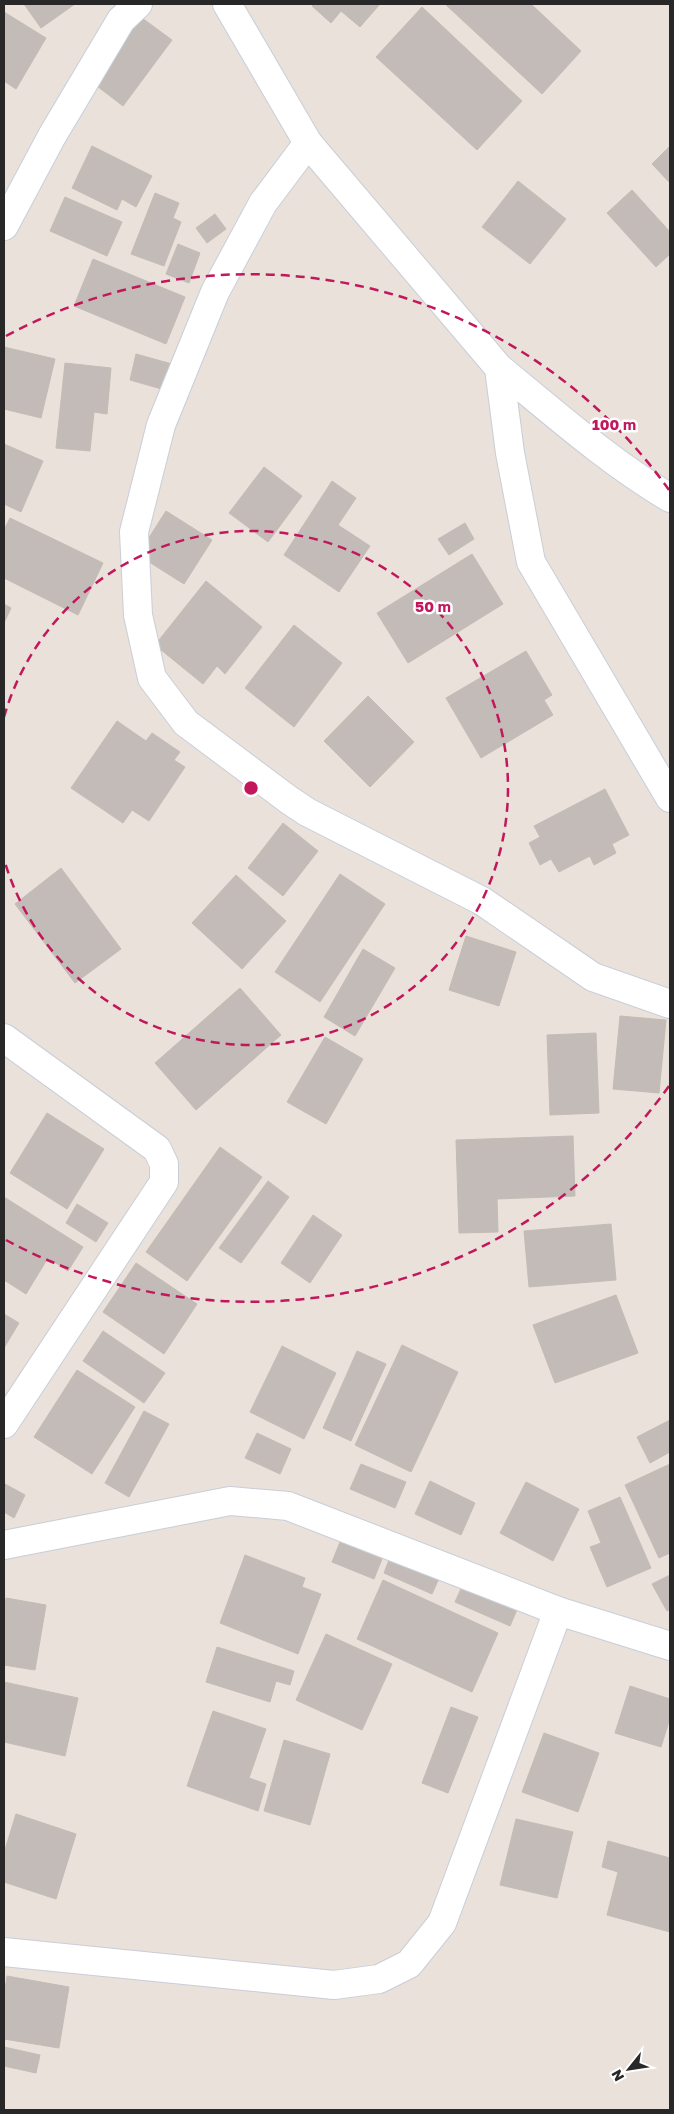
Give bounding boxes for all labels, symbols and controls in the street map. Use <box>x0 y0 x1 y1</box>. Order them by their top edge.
text: 100 m <box>592 415 636 433</box>
text: 50 m <box>415 597 451 615</box>
centre of rings <box>242 779 260 797</box>
north arrow <box>604 2044 654 2094</box>
text: N <box>607 2067 627 2085</box>

